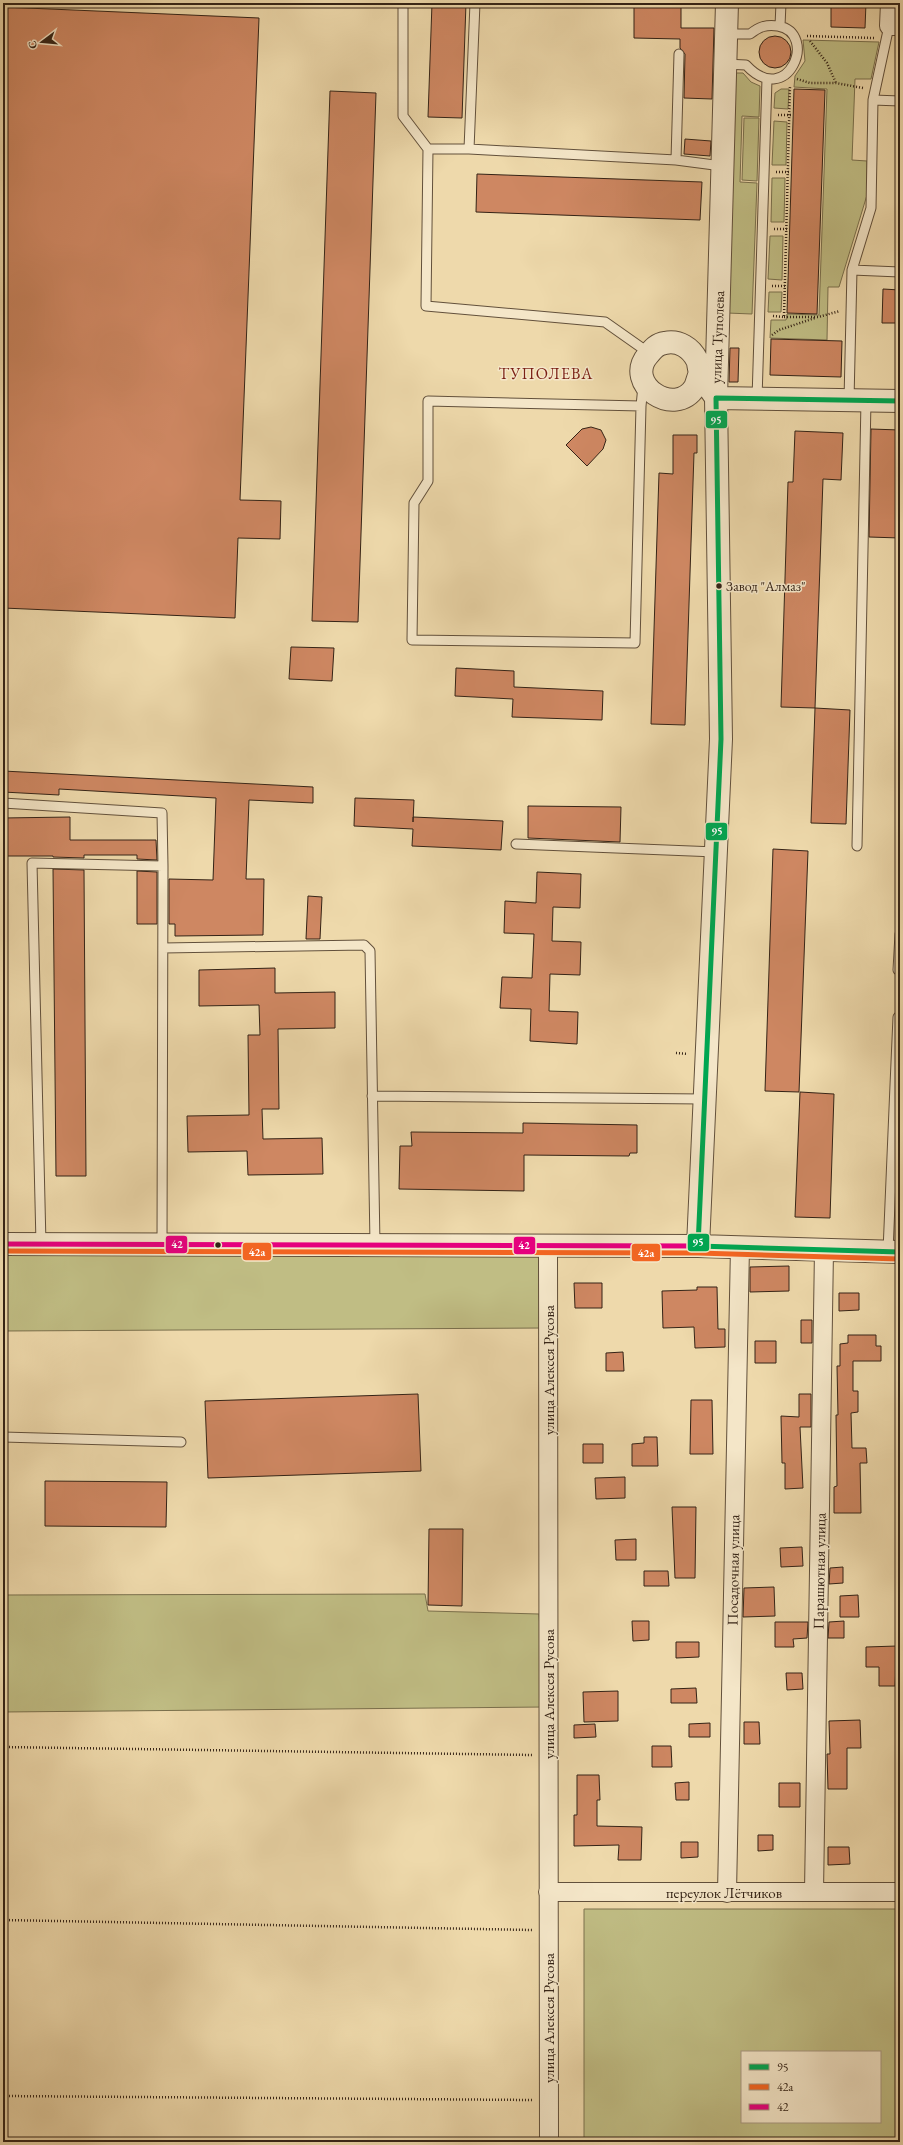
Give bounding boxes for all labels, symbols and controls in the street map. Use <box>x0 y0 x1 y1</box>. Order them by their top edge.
north arrow <box>22 22 62 62</box>
text: С <box>25 39 40 50</box>
street label: улица Туполева <box>706 290 728 384</box>
district label: ТУПОЛЕВА <box>499 363 593 384</box>
line badge: 95 <box>705 410 728 429</box>
text: 95 <box>710 413 722 427</box>
place label: Завод "Алмаз" <box>726 577 806 595</box>
marker: Завод "Алмаз" <box>714 581 724 591</box>
line badge: 95 <box>705 822 728 841</box>
text: 95 <box>711 824 723 838</box>
line badge: 95 <box>687 1233 710 1252</box>
line badge: 42 <box>165 1235 188 1254</box>
text: 95 <box>692 1235 704 1249</box>
line badge: 42 <box>513 1236 536 1255</box>
text: 42 <box>171 1237 183 1251</box>
text: 42 <box>518 1238 530 1252</box>
unlabelled marker <box>213 1240 223 1250</box>
line badge: 42a <box>242 1242 272 1261</box>
line badge: 42a <box>631 1243 661 1262</box>
text: 42a <box>249 1245 265 1259</box>
text: 42a <box>638 1246 654 1260</box>
street label: улица Алексея Русова <box>539 1305 558 1435</box>
street label: Парашютная улица <box>808 1512 830 1630</box>
street label: Посадочная улица <box>723 1514 743 1626</box>
street label: улица Алексея Русова <box>539 1629 558 1759</box>
street label: переулок Лётчиков <box>666 1883 782 1902</box>
street label: улица Алексея Русова <box>539 1953 558 2083</box>
legend <box>741 2051 881 2123</box>
text: 95 <box>777 2059 789 2075</box>
text: 42a <box>777 2079 794 2095</box>
text: 42 <box>777 2099 789 2115</box>

